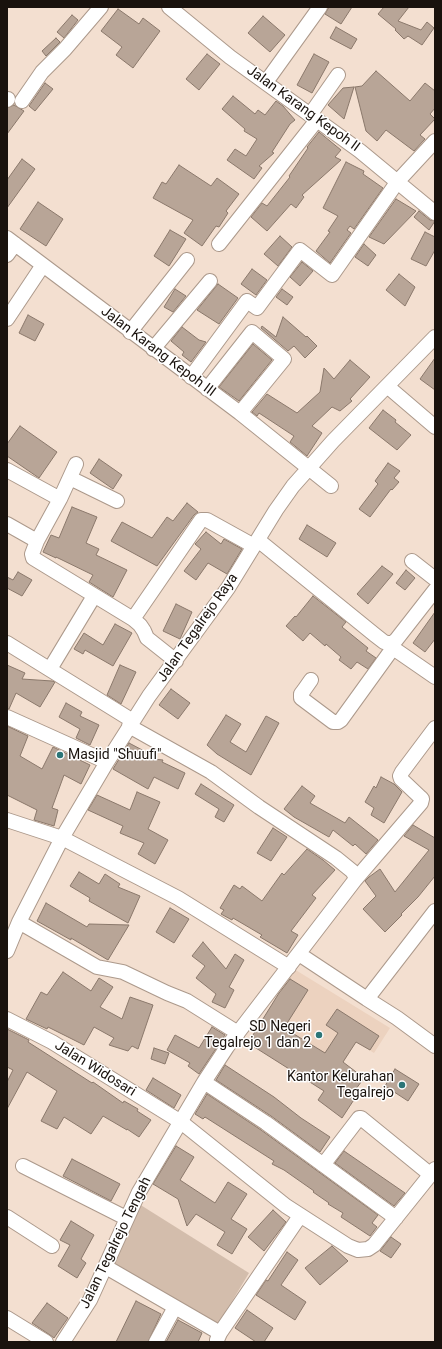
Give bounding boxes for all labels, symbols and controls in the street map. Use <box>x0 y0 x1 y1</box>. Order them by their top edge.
street label: Jalan Karang Kepoh II <box>243 62 363 156</box>
street label: Jalan Karang Kepoh III <box>97 303 219 401</box>
street label: Jalan Tegalrejo Raya <box>154 570 242 686</box>
place label: Masjid "Shuufi" <box>68 747 161 763</box>
marker: Masjid "Shuufi" <box>55 750 65 760</box>
place label: SD Negeri Tegalrejo 1 dan 2 <box>204 1019 311 1052</box>
marker: SD Negeri Tegalrejo 1 dan 2 <box>314 1030 324 1040</box>
street label: Jalan Widosari <box>51 1037 139 1101</box>
place label: Kantor Kelurahan Tegalrejo <box>287 1069 394 1102</box>
marker: Kantor Kelurahan Tegalrejo <box>397 1080 407 1090</box>
street label: Jalan Tegalrejo Tengah <box>77 1174 155 1312</box>

